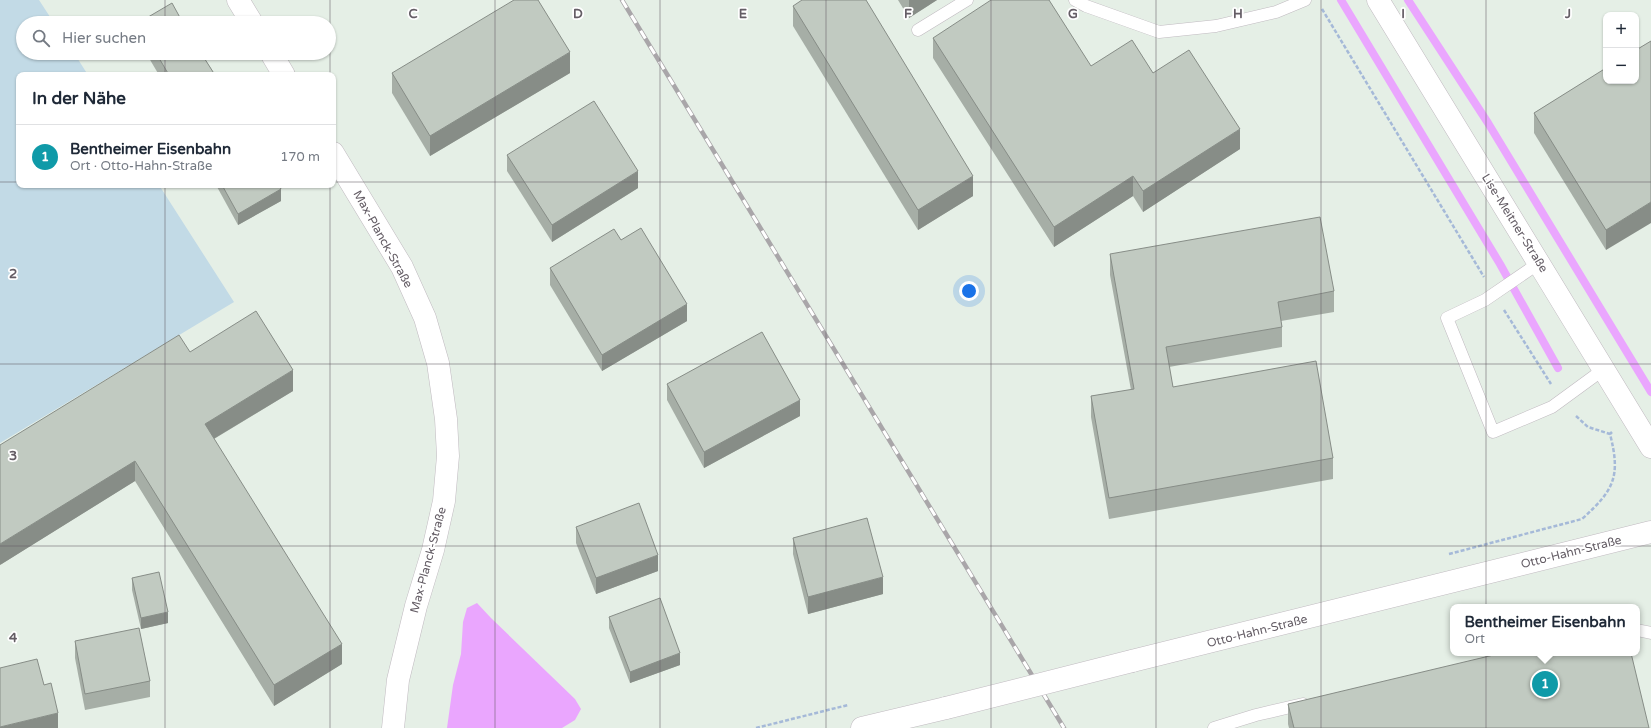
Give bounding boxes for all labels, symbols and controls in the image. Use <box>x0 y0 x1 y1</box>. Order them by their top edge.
text: C <box>408 6 418 22</box>
text: D <box>573 6 583 22</box>
text: E <box>739 6 747 22</box>
text: F <box>904 6 912 22</box>
text: G <box>1068 6 1078 22</box>
text: H <box>1233 6 1243 22</box>
text: I <box>1401 6 1405 22</box>
text: J <box>1564 6 1571 22</box>
map controls <box>1603 12 1639 84</box>
button: + <box>1603 12 1639 48</box>
search box <box>16 16 336 60</box>
icon: search <box>30 27 52 49</box>
text: Hier suchen <box>62 29 146 47</box>
button: − <box>1603 48 1639 84</box>
text: In der Nähe <box>32 88 126 109</box>
text: Bentheimer Eisenbahn <box>70 140 231 158</box>
text: 1 <box>41 149 49 165</box>
text: 170 m <box>280 149 320 165</box>
text: Ort · Otto-Hahn-Straße <box>70 158 212 174</box>
street label: Lise-Meitner-Straße <box>1479 171 1551 275</box>
street label: Max-Planck-Straße <box>350 188 416 290</box>
text: 2 <box>9 266 17 282</box>
your location <box>959 281 979 301</box>
text: 3 <box>9 448 17 464</box>
street label: Max-Planck-Straße <box>407 505 449 615</box>
street label: Otto-Hahn-Straße <box>1519 533 1623 571</box>
popup <box>1450 604 1640 656</box>
street label: Otto-Hahn-Straße <box>1205 612 1309 650</box>
text: Bentheimer Eisenbahn <box>1464 613 1626 631</box>
text: 4 <box>9 630 18 646</box>
text: Ort <box>1464 631 1485 647</box>
pin: 1 <box>1532 669 1558 699</box>

